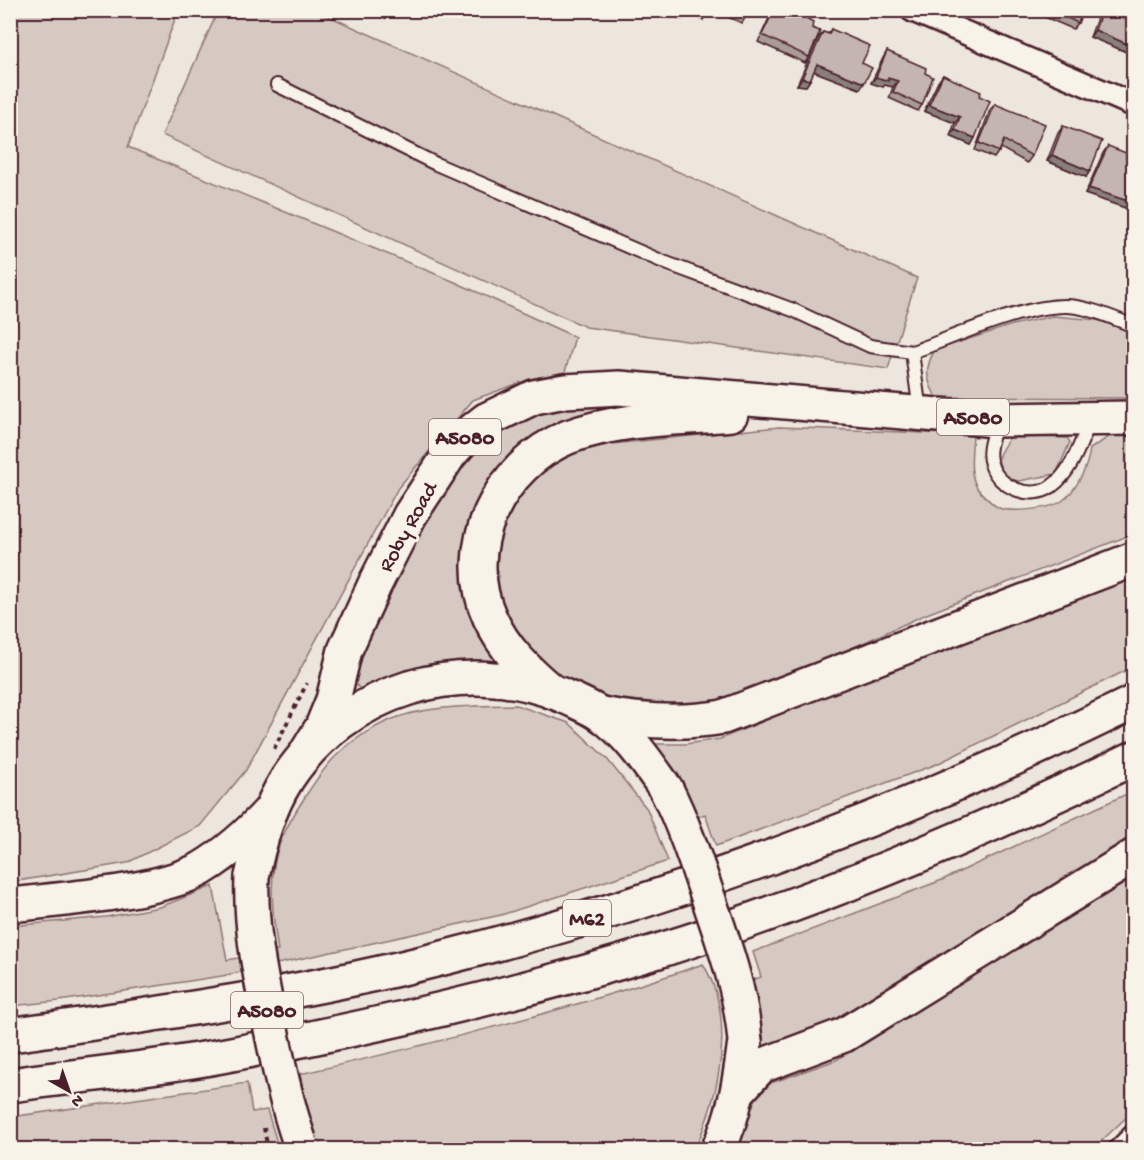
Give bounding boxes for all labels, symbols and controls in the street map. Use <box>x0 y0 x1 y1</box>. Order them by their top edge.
road number: A5080 <box>937 399 1009 435</box>
road number: A5080 <box>429 419 501 455</box>
street label: Roby Road <box>374 477 446 577</box>
road number: M62 <box>563 900 611 936</box>
road number: A5080 <box>231 992 303 1028</box>
north arrow <box>39 1061 99 1121</box>
text: N <box>66 1089 87 1111</box>

